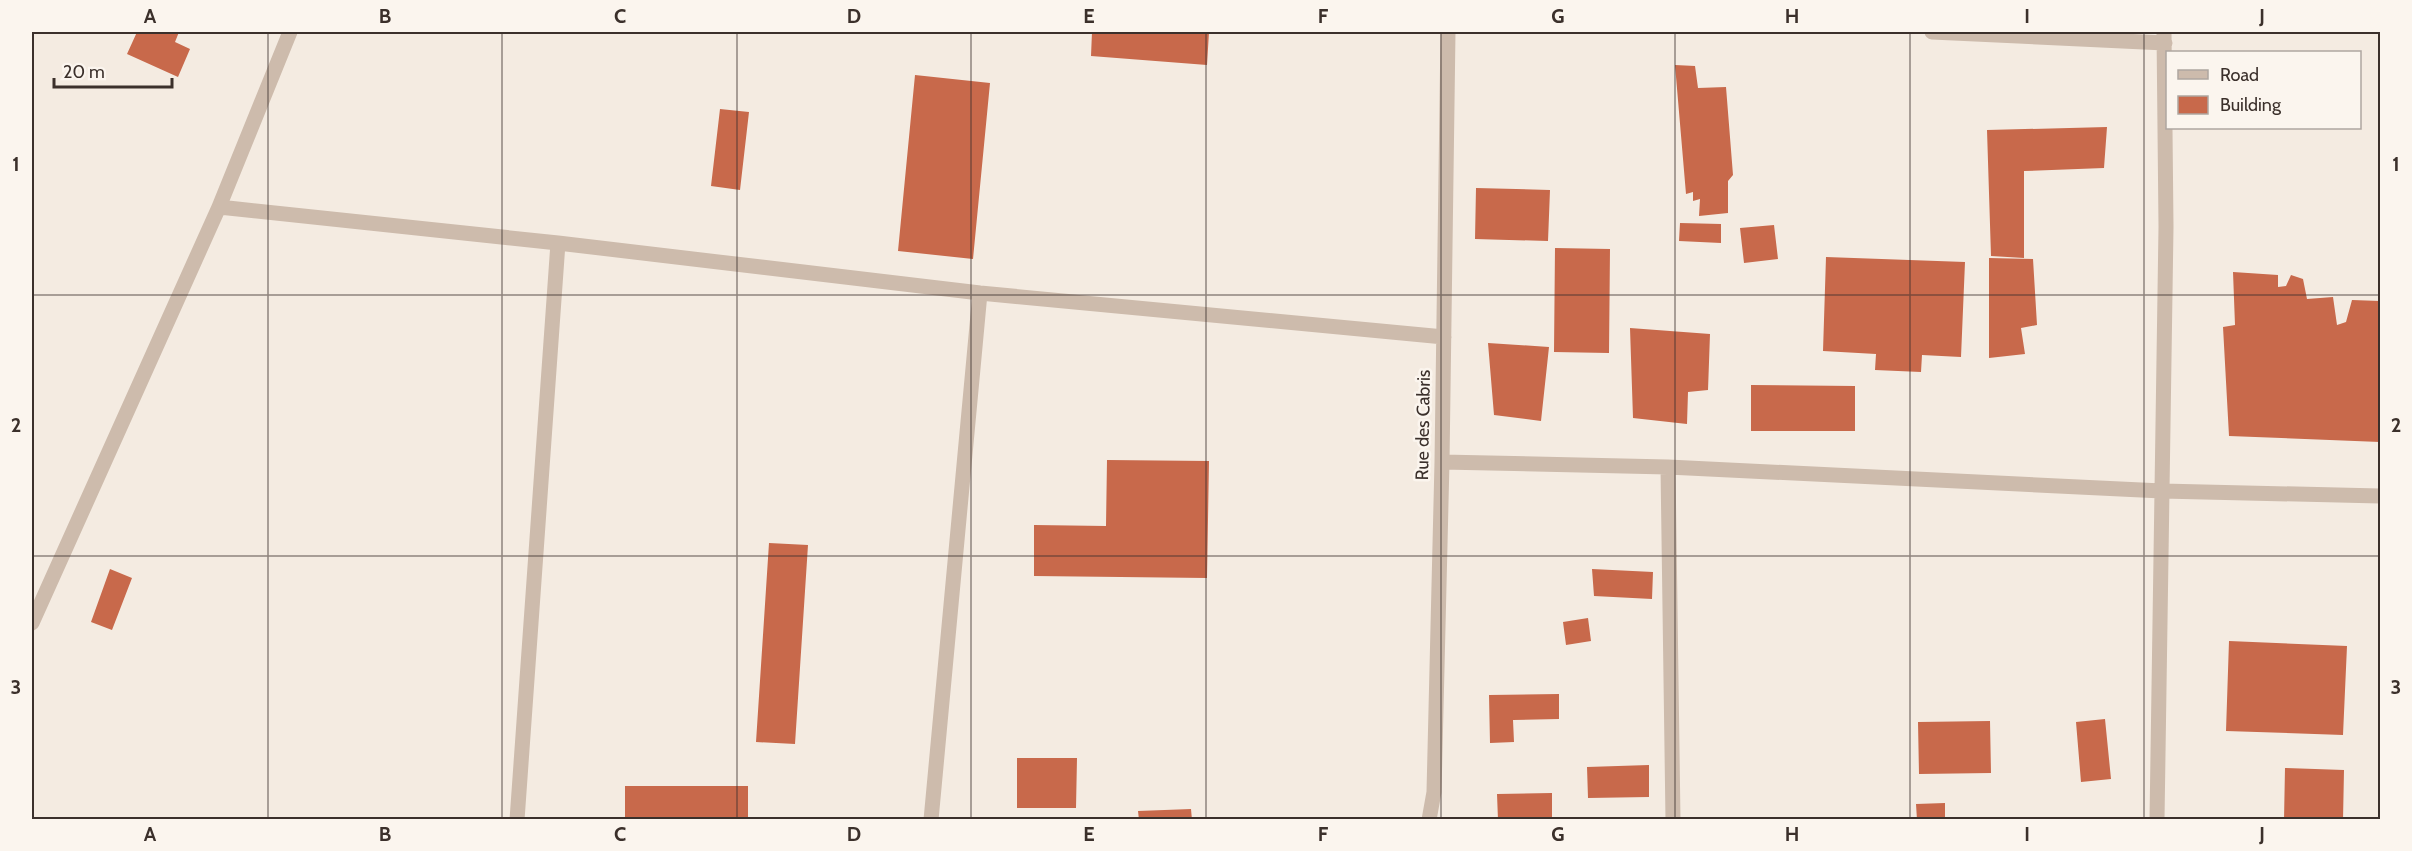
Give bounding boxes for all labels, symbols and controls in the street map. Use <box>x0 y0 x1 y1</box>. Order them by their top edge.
text: A <box>144 4 157 28</box>
text: B <box>379 4 391 28</box>
text: C <box>614 4 626 28</box>
text: D <box>847 4 861 28</box>
text: E <box>1083 4 1095 28</box>
text: F <box>1318 4 1329 28</box>
text: G <box>1551 4 1565 28</box>
text: H <box>1785 4 1799 28</box>
text: I <box>2024 4 2030 28</box>
text: J <box>2258 4 2265 28</box>
scale bar <box>54 51 172 89</box>
legend <box>2166 51 2361 129</box>
text: 20 m <box>63 61 105 83</box>
text: Road <box>2220 64 2259 86</box>
text: Building <box>2220 94 2282 116</box>
text: 1 <box>12 152 20 176</box>
text: 1 <box>2392 152 2400 176</box>
street label: Rue des Cabris <box>1411 369 1435 481</box>
text: 2 <box>11 413 21 437</box>
text: 2 <box>2391 413 2401 437</box>
text: 3 <box>11 675 21 699</box>
text: 3 <box>2391 675 2401 699</box>
text: A <box>144 822 157 846</box>
text: B <box>379 822 391 846</box>
text: C <box>614 822 626 846</box>
text: D <box>847 822 861 846</box>
text: E <box>1083 822 1095 846</box>
text: F <box>1318 822 1329 846</box>
text: G <box>1551 822 1565 846</box>
text: H <box>1785 822 1799 846</box>
text: I <box>2024 822 2030 846</box>
text: J <box>2258 822 2265 846</box>

